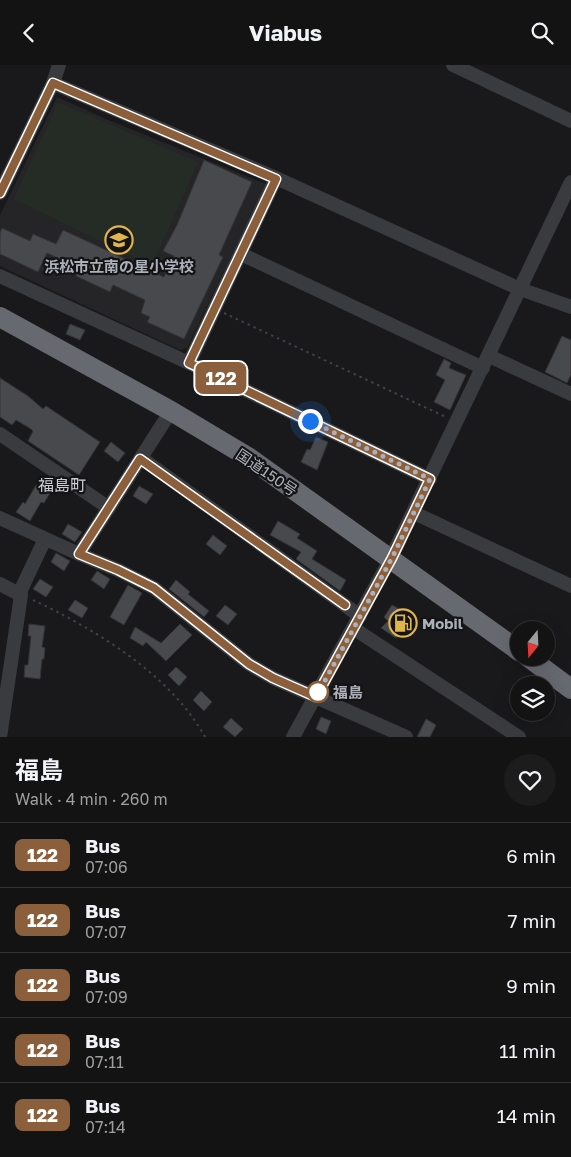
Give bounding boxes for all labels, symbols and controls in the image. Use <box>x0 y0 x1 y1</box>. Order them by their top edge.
icon: back <box>15 19 43 47</box>
text: Viabus <box>249 19 322 46</box>
icon: search <box>528 19 556 47</box>
school or university icon: 浜松市立南の星小学校 <box>104 225 134 255</box>
place label: 浜松市立南の星小学校 <box>44 257 194 275</box>
line badge: 122 <box>192 362 250 394</box>
text: 122 <box>205 367 237 389</box>
your location <box>298 409 323 434</box>
street label: 国道150号 <box>233 445 301 499</box>
district label: 福島町 <box>38 475 86 495</box>
fuel station icon: Mobil <box>388 608 418 638</box>
place label: Mobil <box>422 614 463 632</box>
north arrow <box>510 621 555 666</box>
map controls <box>510 621 555 721</box>
button: layers <box>510 676 555 721</box>
marker: 福島 <box>307 681 329 703</box>
place label: 福島 <box>332 683 363 701</box>
button: heart <box>504 754 556 806</box>
text: 福島 <box>15 755 63 784</box>
text: Walk · 4 min · 260 m <box>15 789 168 809</box>
text: Bus <box>85 834 120 857</box>
text: 122 <box>27 844 58 866</box>
text: 6 min <box>506 844 556 867</box>
text: 07:06 <box>85 857 128 877</box>
text: Bus <box>85 899 120 922</box>
text: 122 <box>27 909 58 931</box>
text: 7 min <box>508 909 556 932</box>
text: 07:07 <box>85 922 127 942</box>
text: Bus <box>85 964 120 987</box>
text: 122 <box>27 974 58 996</box>
text: 9 min <box>506 974 556 997</box>
text: 07:09 <box>85 987 128 1007</box>
text: Bus <box>85 1029 120 1052</box>
text: 122 <box>27 1039 58 1061</box>
text: 11 min <box>499 1039 556 1062</box>
text: 07:11 <box>85 1052 124 1072</box>
text: Bus <box>85 1094 120 1117</box>
text: 122 <box>27 1104 58 1126</box>
text: 14 min <box>497 1104 556 1127</box>
text: 07:14 <box>85 1117 126 1137</box>

